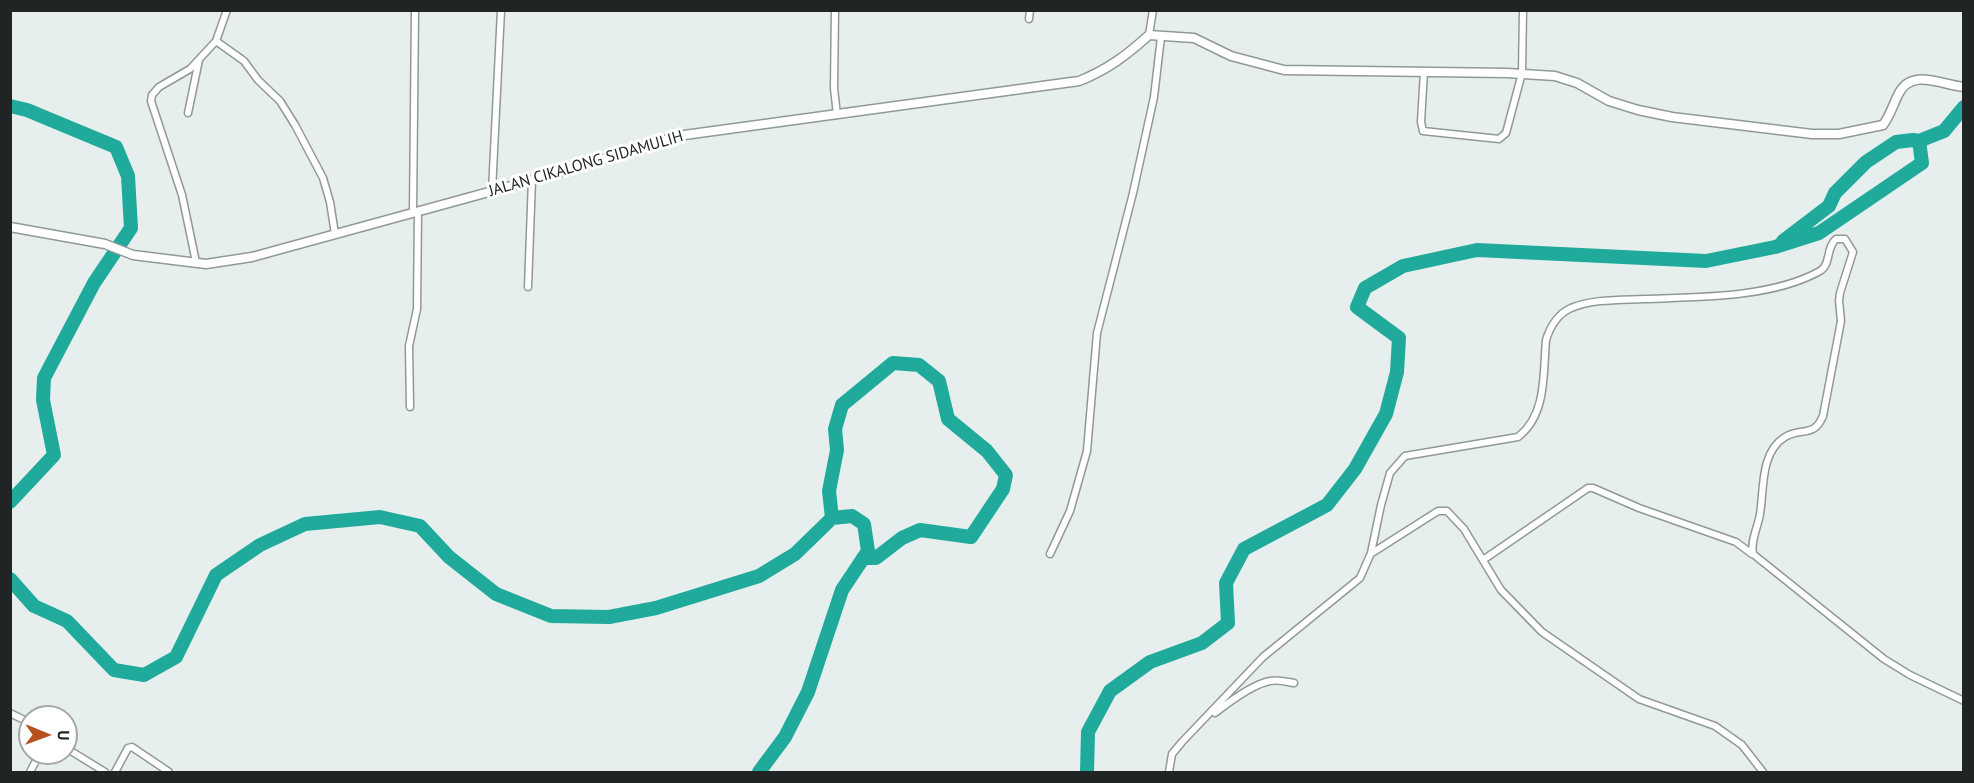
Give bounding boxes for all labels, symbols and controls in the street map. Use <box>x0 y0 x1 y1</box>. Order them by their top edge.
street label: JALAN CIKALONG SIDAMULIH <box>486 127 686 201</box>
north arrow <box>18 705 78 765</box>
text: U <box>54 730 74 740</box>

